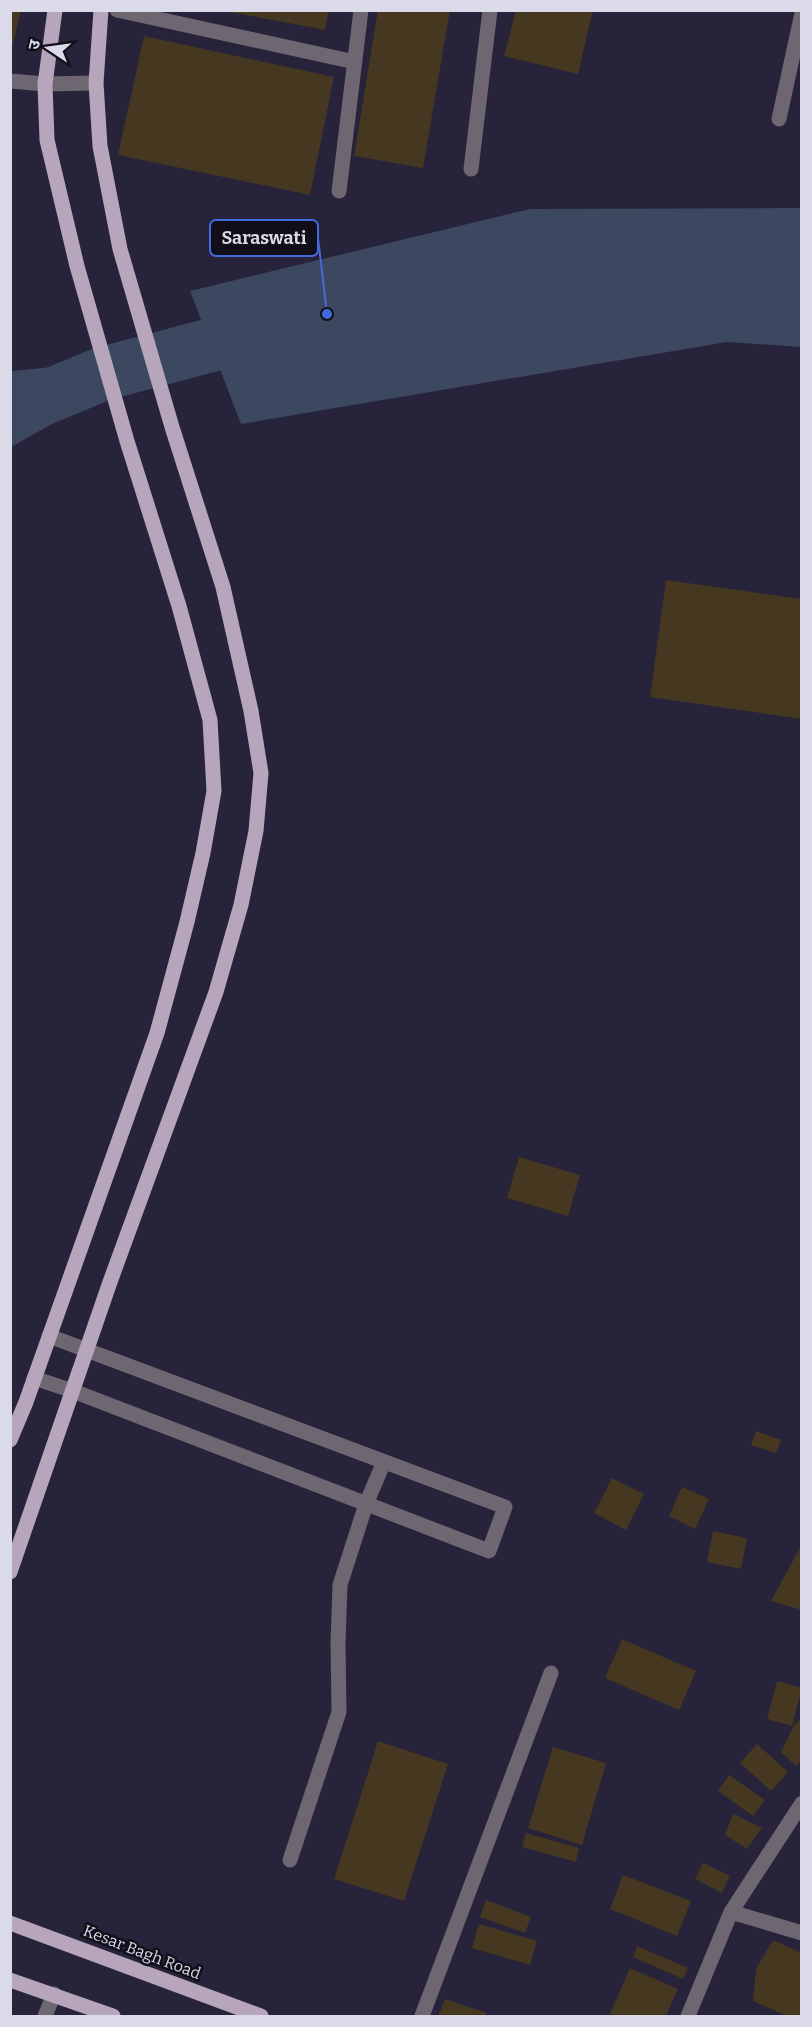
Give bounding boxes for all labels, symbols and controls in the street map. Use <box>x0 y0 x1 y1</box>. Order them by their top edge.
north arrow <box>18 18 78 78</box>
text: उ <box>24 37 44 51</box>
callout: Saraswati <box>210 220 318 256</box>
text: Saraswati <box>222 227 307 249</box>
street label: Kesar Bagh Road <box>81 1921 204 1983</box>

